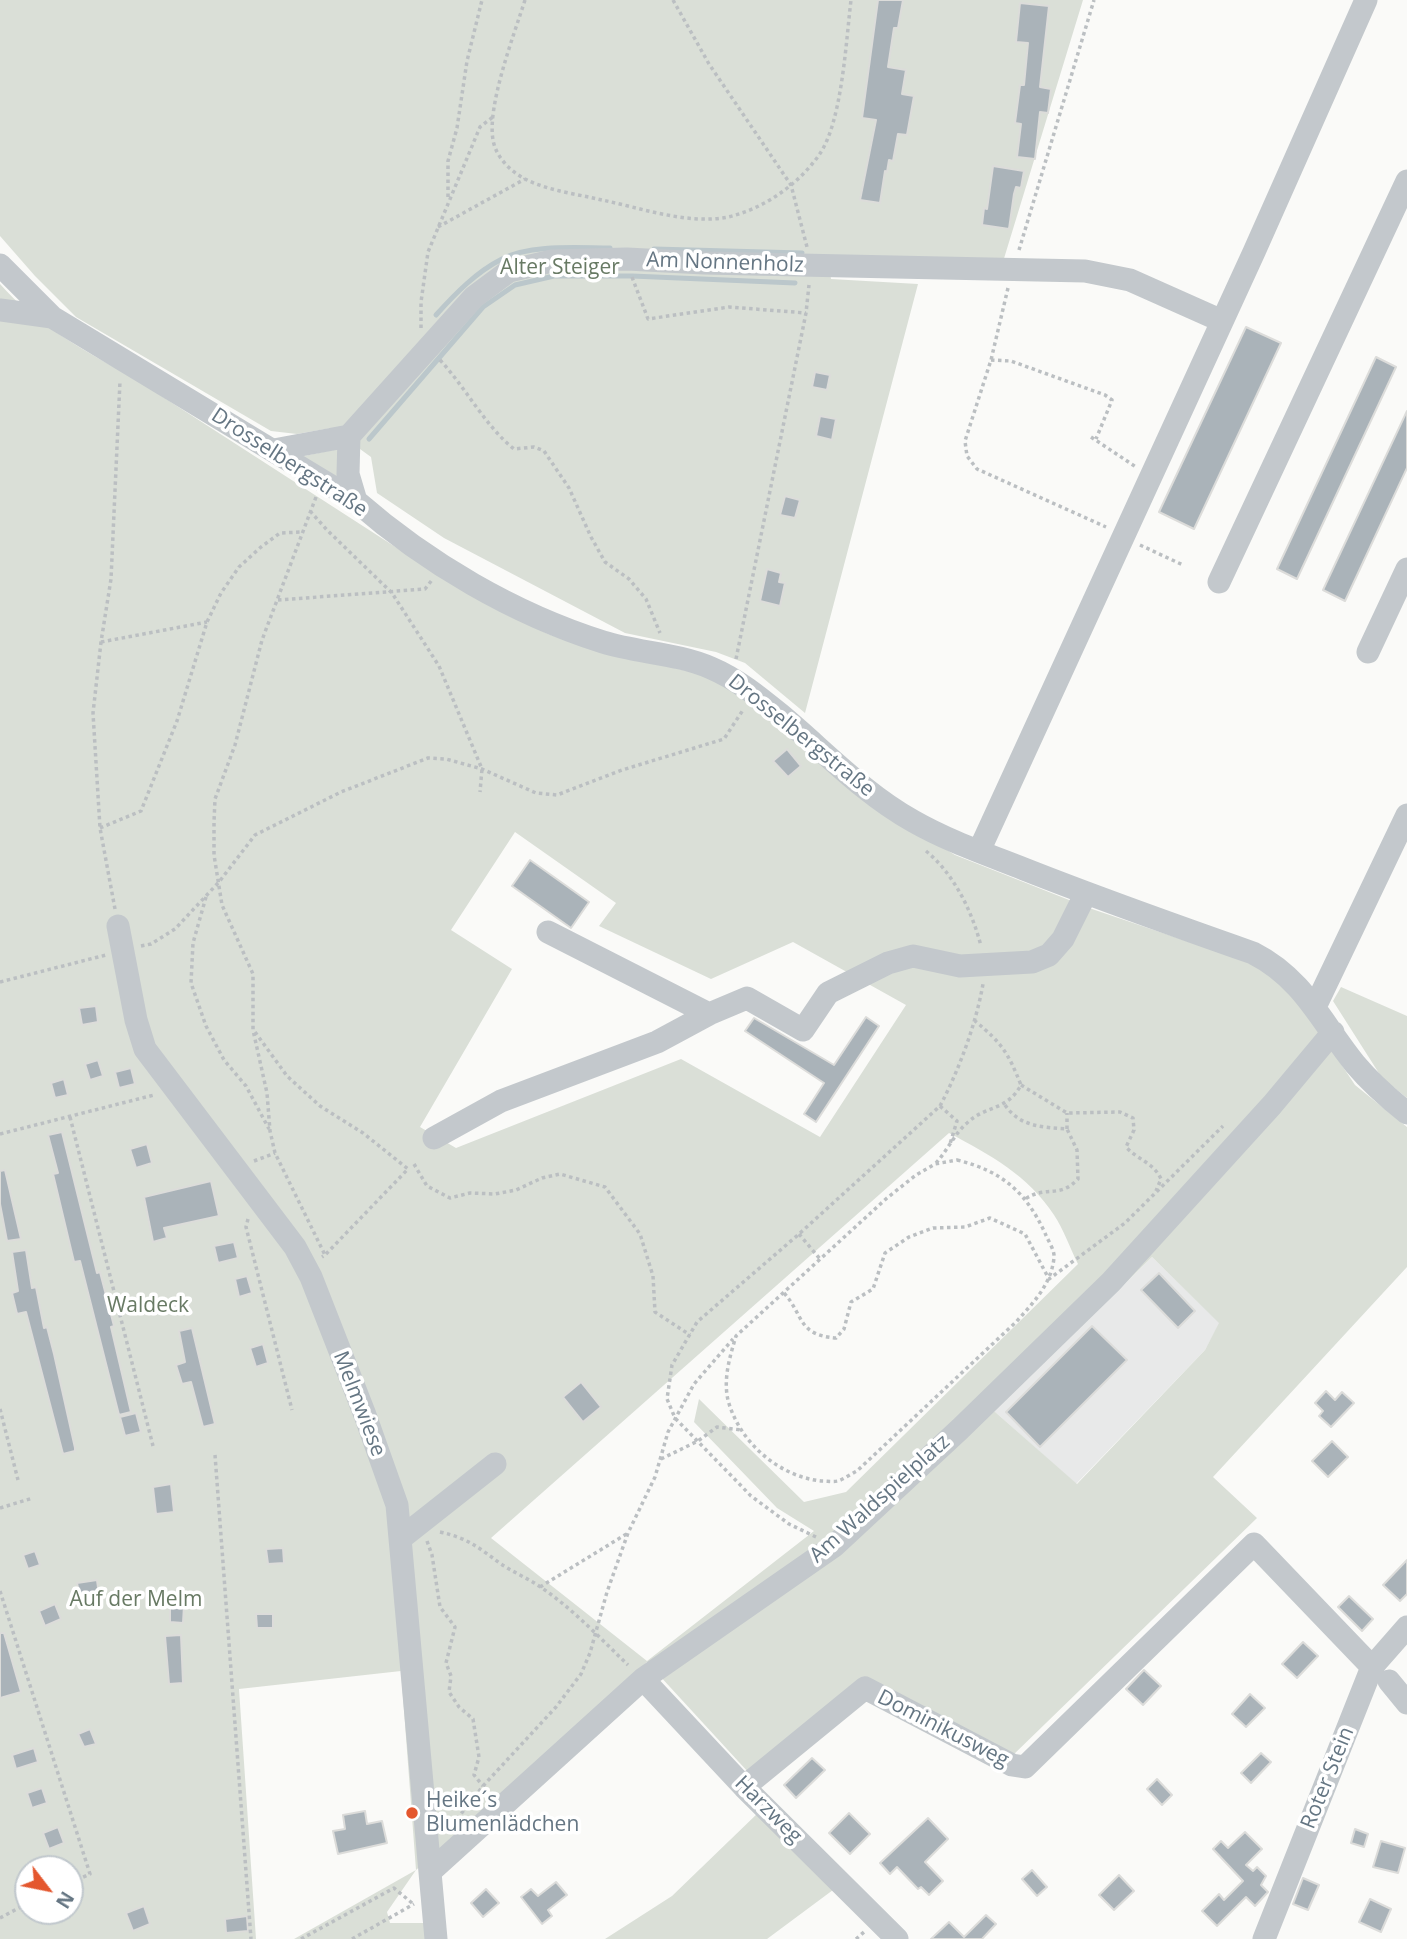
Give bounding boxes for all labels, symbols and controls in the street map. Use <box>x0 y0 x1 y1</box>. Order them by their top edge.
street label: Am Nonnenholz <box>646 248 804 278</box>
park label: Alter Steiger <box>500 255 620 281</box>
street label: Drosselbergstraße <box>206 403 372 523</box>
street label: Drosselbergstraße <box>723 669 879 803</box>
park label: Waldeck <box>107 1293 189 1319</box>
street label: Melmwiese <box>327 1348 391 1460</box>
street label: Am Waldspielplatz <box>805 1429 955 1569</box>
park label: Auf der Melm <box>70 1587 202 1613</box>
street label: Dominikusweg <box>873 1685 1013 1773</box>
street label: Roter Stein <box>1296 1723 1360 1833</box>
street label: Harzweg <box>729 1771 807 1849</box>
place label: Heike´s Blumenlädchen <box>426 1788 579 1838</box>
marker: Heike´s Blumenlädchen <box>404 1805 420 1821</box>
north arrow <box>14 1855 84 1925</box>
text: N <box>50 1887 80 1914</box>

